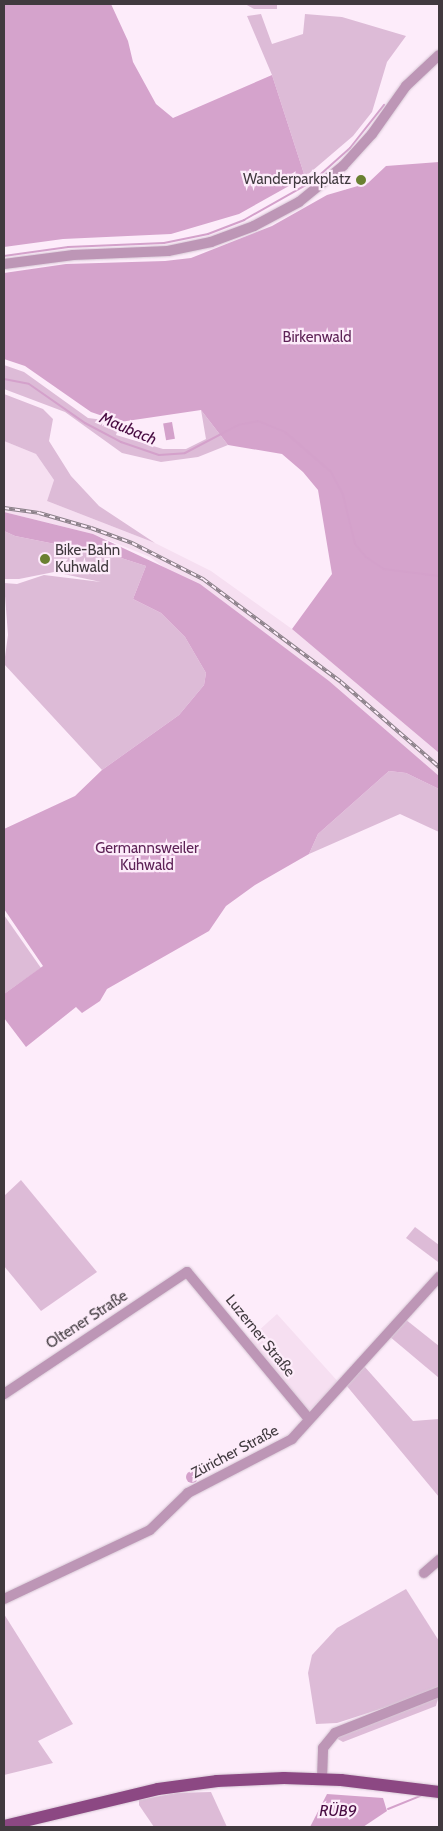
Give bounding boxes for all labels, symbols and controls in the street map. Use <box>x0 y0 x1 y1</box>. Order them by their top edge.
place label: Wanderparkplatz <box>243 171 351 189</box>
marker: Wanderparkplatz <box>355 174 367 186</box>
park label: Birkenwald <box>283 329 351 347</box>
water label: Maubach <box>97 408 159 450</box>
place label: Bike-Bahn Kuhwald <box>55 541 120 576</box>
marker: Bike-Bahn Kuhwald <box>39 553 51 565</box>
park label: Germannsweiler Kuhwald <box>95 839 199 874</box>
street label: Oltener Straße <box>43 1287 131 1353</box>
street label: Luzerner Straße <box>221 1291 299 1381</box>
street label: Züricher Straße <box>188 1422 282 1482</box>
water label: RÜB9 <box>319 1801 357 1821</box>

